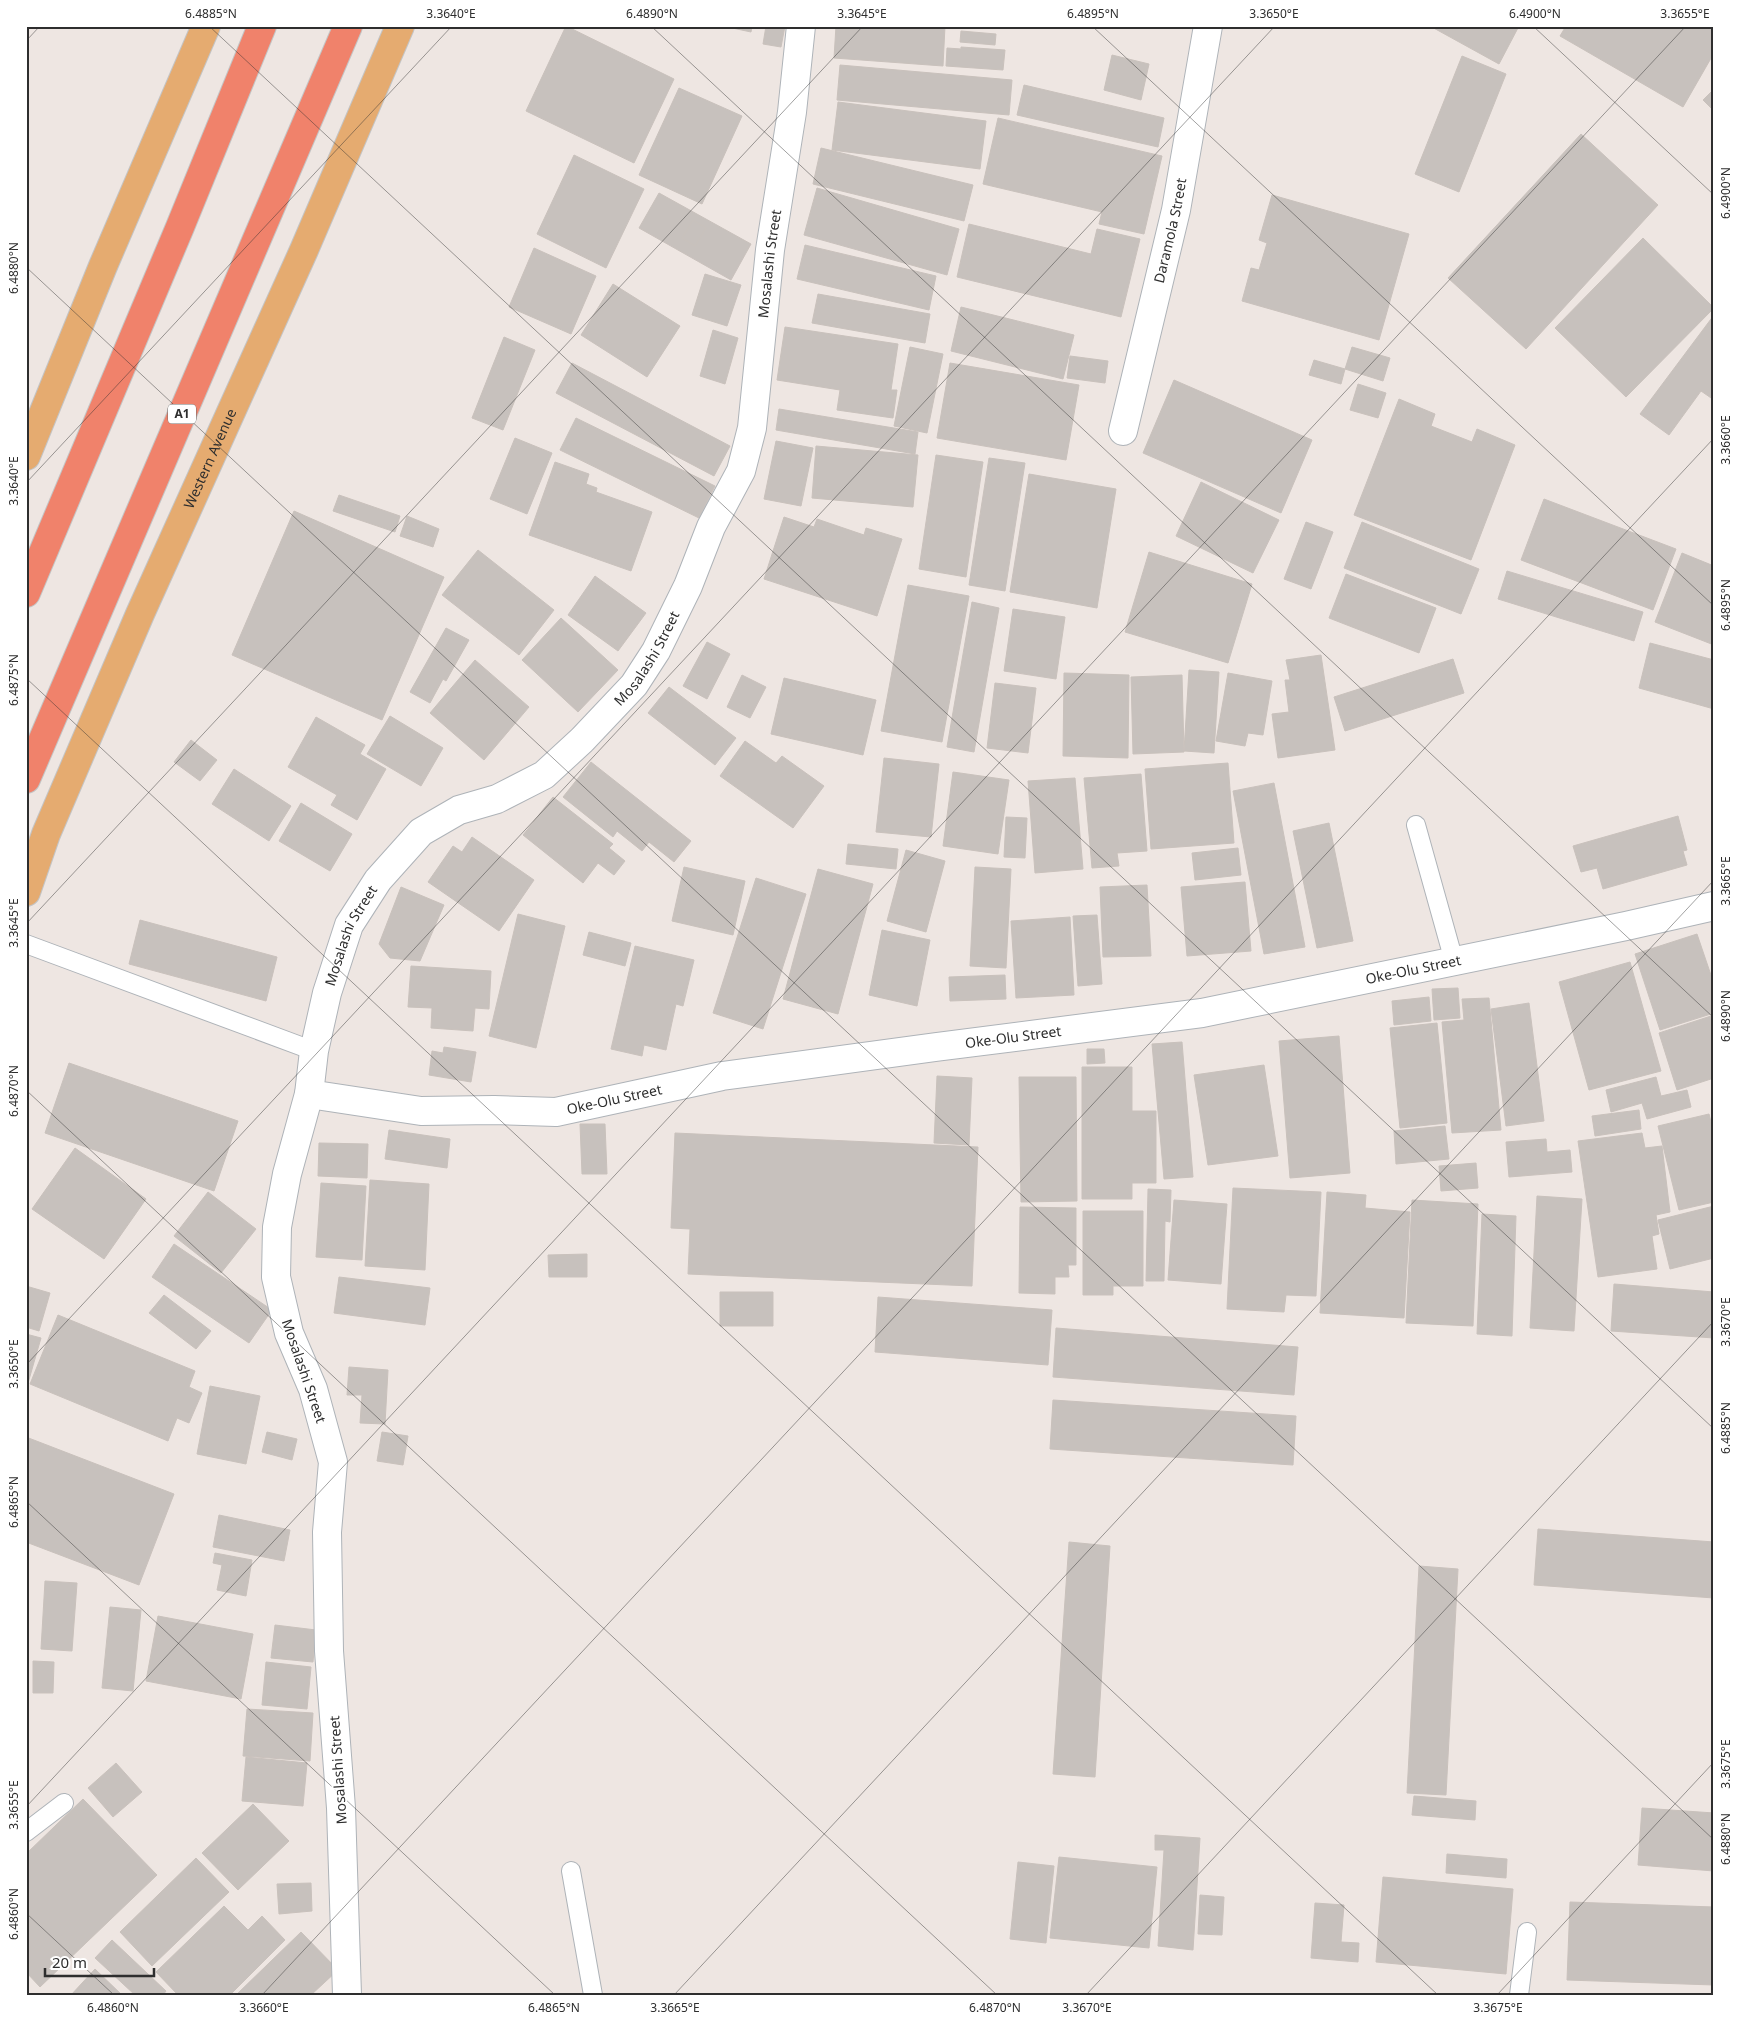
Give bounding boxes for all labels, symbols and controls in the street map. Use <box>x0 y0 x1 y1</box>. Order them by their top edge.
text: 6.4885°N <box>185 5 237 22</box>
text: 3.3640°E <box>426 5 476 22</box>
text: 6.4890°N <box>626 5 678 22</box>
text: 3.3645°E <box>837 5 887 22</box>
text: 6.4895°N <box>1067 5 1119 22</box>
text: 3.3650°E <box>1249 5 1299 22</box>
text: 6.4900°N <box>1509 5 1561 22</box>
text: 3.3655°E <box>1660 5 1710 22</box>
text: 6.4900°N <box>1717 167 1734 219</box>
street label: Daramola Street <box>1149 176 1190 285</box>
street label: Mosalashi Street <box>753 208 785 319</box>
text: 6.4880°N <box>5 242 22 294</box>
road number: A1 <box>168 404 196 424</box>
street label: Western Avenue <box>179 405 240 511</box>
text: 3.3660°E <box>1717 415 1734 465</box>
text: 3.3640°E <box>5 456 22 506</box>
text: 6.4895°N <box>1717 579 1734 631</box>
street label: Mosalashi Street <box>609 608 683 709</box>
text: 6.4875°N <box>5 654 22 706</box>
text: 3.3665°E <box>1717 856 1734 906</box>
street label: Mosalashi Street <box>320 881 381 988</box>
text: 3.3645°E <box>5 898 22 948</box>
street label: Oke-Olu Street <box>1364 950 1463 988</box>
text: 6.4890°N <box>1717 990 1734 1042</box>
street label: Oke-Olu Street <box>964 1021 1062 1052</box>
text: 6.4870°N <box>5 1065 22 1117</box>
street label: Oke-Olu Street <box>565 1079 664 1118</box>
text: 3.3670°E <box>1717 1297 1734 1347</box>
street label: Mosalashi Street <box>278 1316 331 1425</box>
text: 3.3650°E <box>5 1339 22 1389</box>
text: 6.4885°N <box>1717 1402 1734 1454</box>
text: 6.4865°N <box>5 1476 22 1528</box>
street label: Mosalashi Street <box>324 1715 351 1825</box>
text: 3.3675°E <box>1717 1739 1734 1789</box>
text: 3.3655°E <box>5 1780 22 1830</box>
text: 6.4880°N <box>1717 1813 1734 1865</box>
text: 6.4860°N <box>5 1888 22 1940</box>
scale bar <box>45 1946 154 1978</box>
text: 20 m <box>52 1952 87 1972</box>
text: 6.4860°N <box>87 1999 139 2016</box>
text: 3.3660°E <box>239 1999 289 2016</box>
text: 6.4865°N <box>528 1999 580 2016</box>
text: 3.3665°E <box>650 1999 700 2016</box>
text: 6.4870°N <box>969 1999 1021 2016</box>
text: 3.3670°E <box>1062 1999 1112 2016</box>
text: 3.3675°E <box>1473 1999 1523 2016</box>

